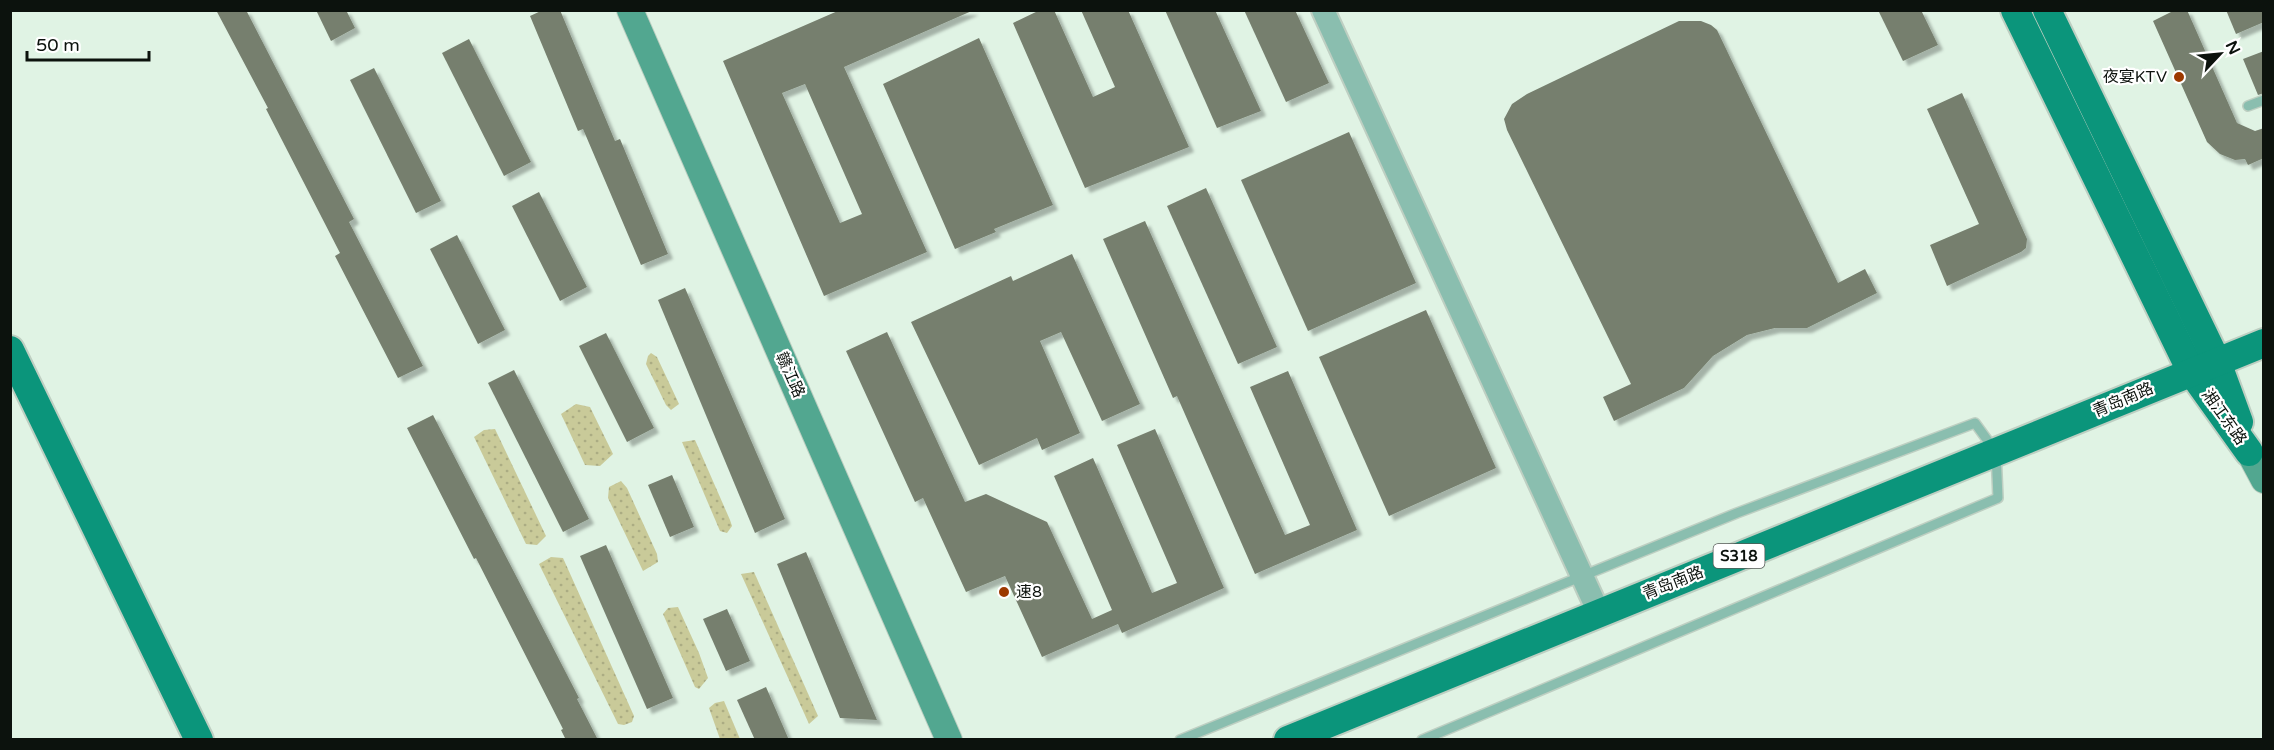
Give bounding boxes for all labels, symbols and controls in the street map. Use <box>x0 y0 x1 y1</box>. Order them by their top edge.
scale bar <box>27 24 148 62</box>
north arrow <box>2190 24 2250 84</box>
text: 50 m <box>36 34 80 56</box>
text: N <box>2221 38 2244 58</box>
place label: 夜宴KTV <box>2103 67 2167 87</box>
marker: 夜宴KTV <box>2172 70 2186 84</box>
street label: 赣江路 <box>771 349 809 401</box>
street label: 青岛南路 <box>2090 378 2156 422</box>
street label: 湘江东路 <box>2197 385 2251 449</box>
road number: S318 <box>1714 544 1764 568</box>
street label: 青岛南路 <box>1640 562 1706 604</box>
place label: 速8 <box>1016 582 1042 602</box>
marker: 速8 <box>997 585 1011 599</box>

